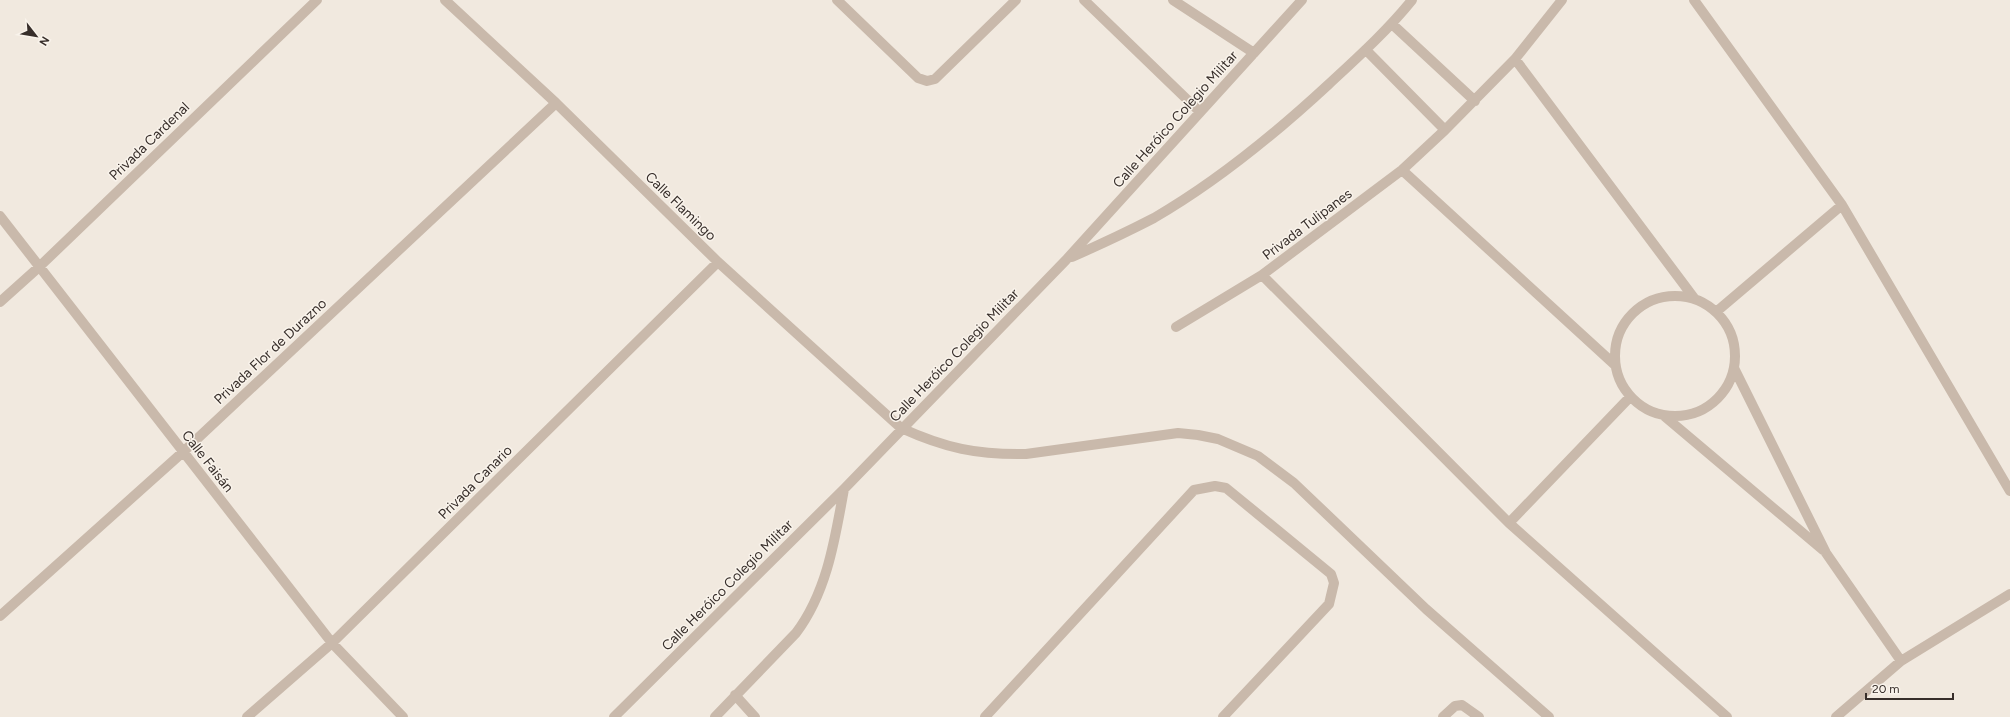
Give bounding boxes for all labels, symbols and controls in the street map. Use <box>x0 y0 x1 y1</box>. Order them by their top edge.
north arrow <box>16 16 56 56</box>
text: N <box>36 34 52 48</box>
street label: Calle Heróico Colegio Militar <box>1109 47 1242 191</box>
street label: Privada Cardenal <box>106 99 193 184</box>
street label: Calle Flamingo <box>642 168 720 244</box>
street label: Privada Tulipanes <box>1259 185 1355 264</box>
street label: Calle Heróico Colegio Militar <box>886 285 1023 425</box>
street label: Privada Flor de Durazno <box>211 295 330 408</box>
street label: Calle Faisán <box>178 427 237 496</box>
street label: Privada Canario <box>435 442 516 523</box>
street label: Calle Heróico Colegio Militar <box>658 516 797 654</box>
scale bar <box>1866 675 1953 701</box>
text: 20 m <box>1872 682 1900 696</box>

